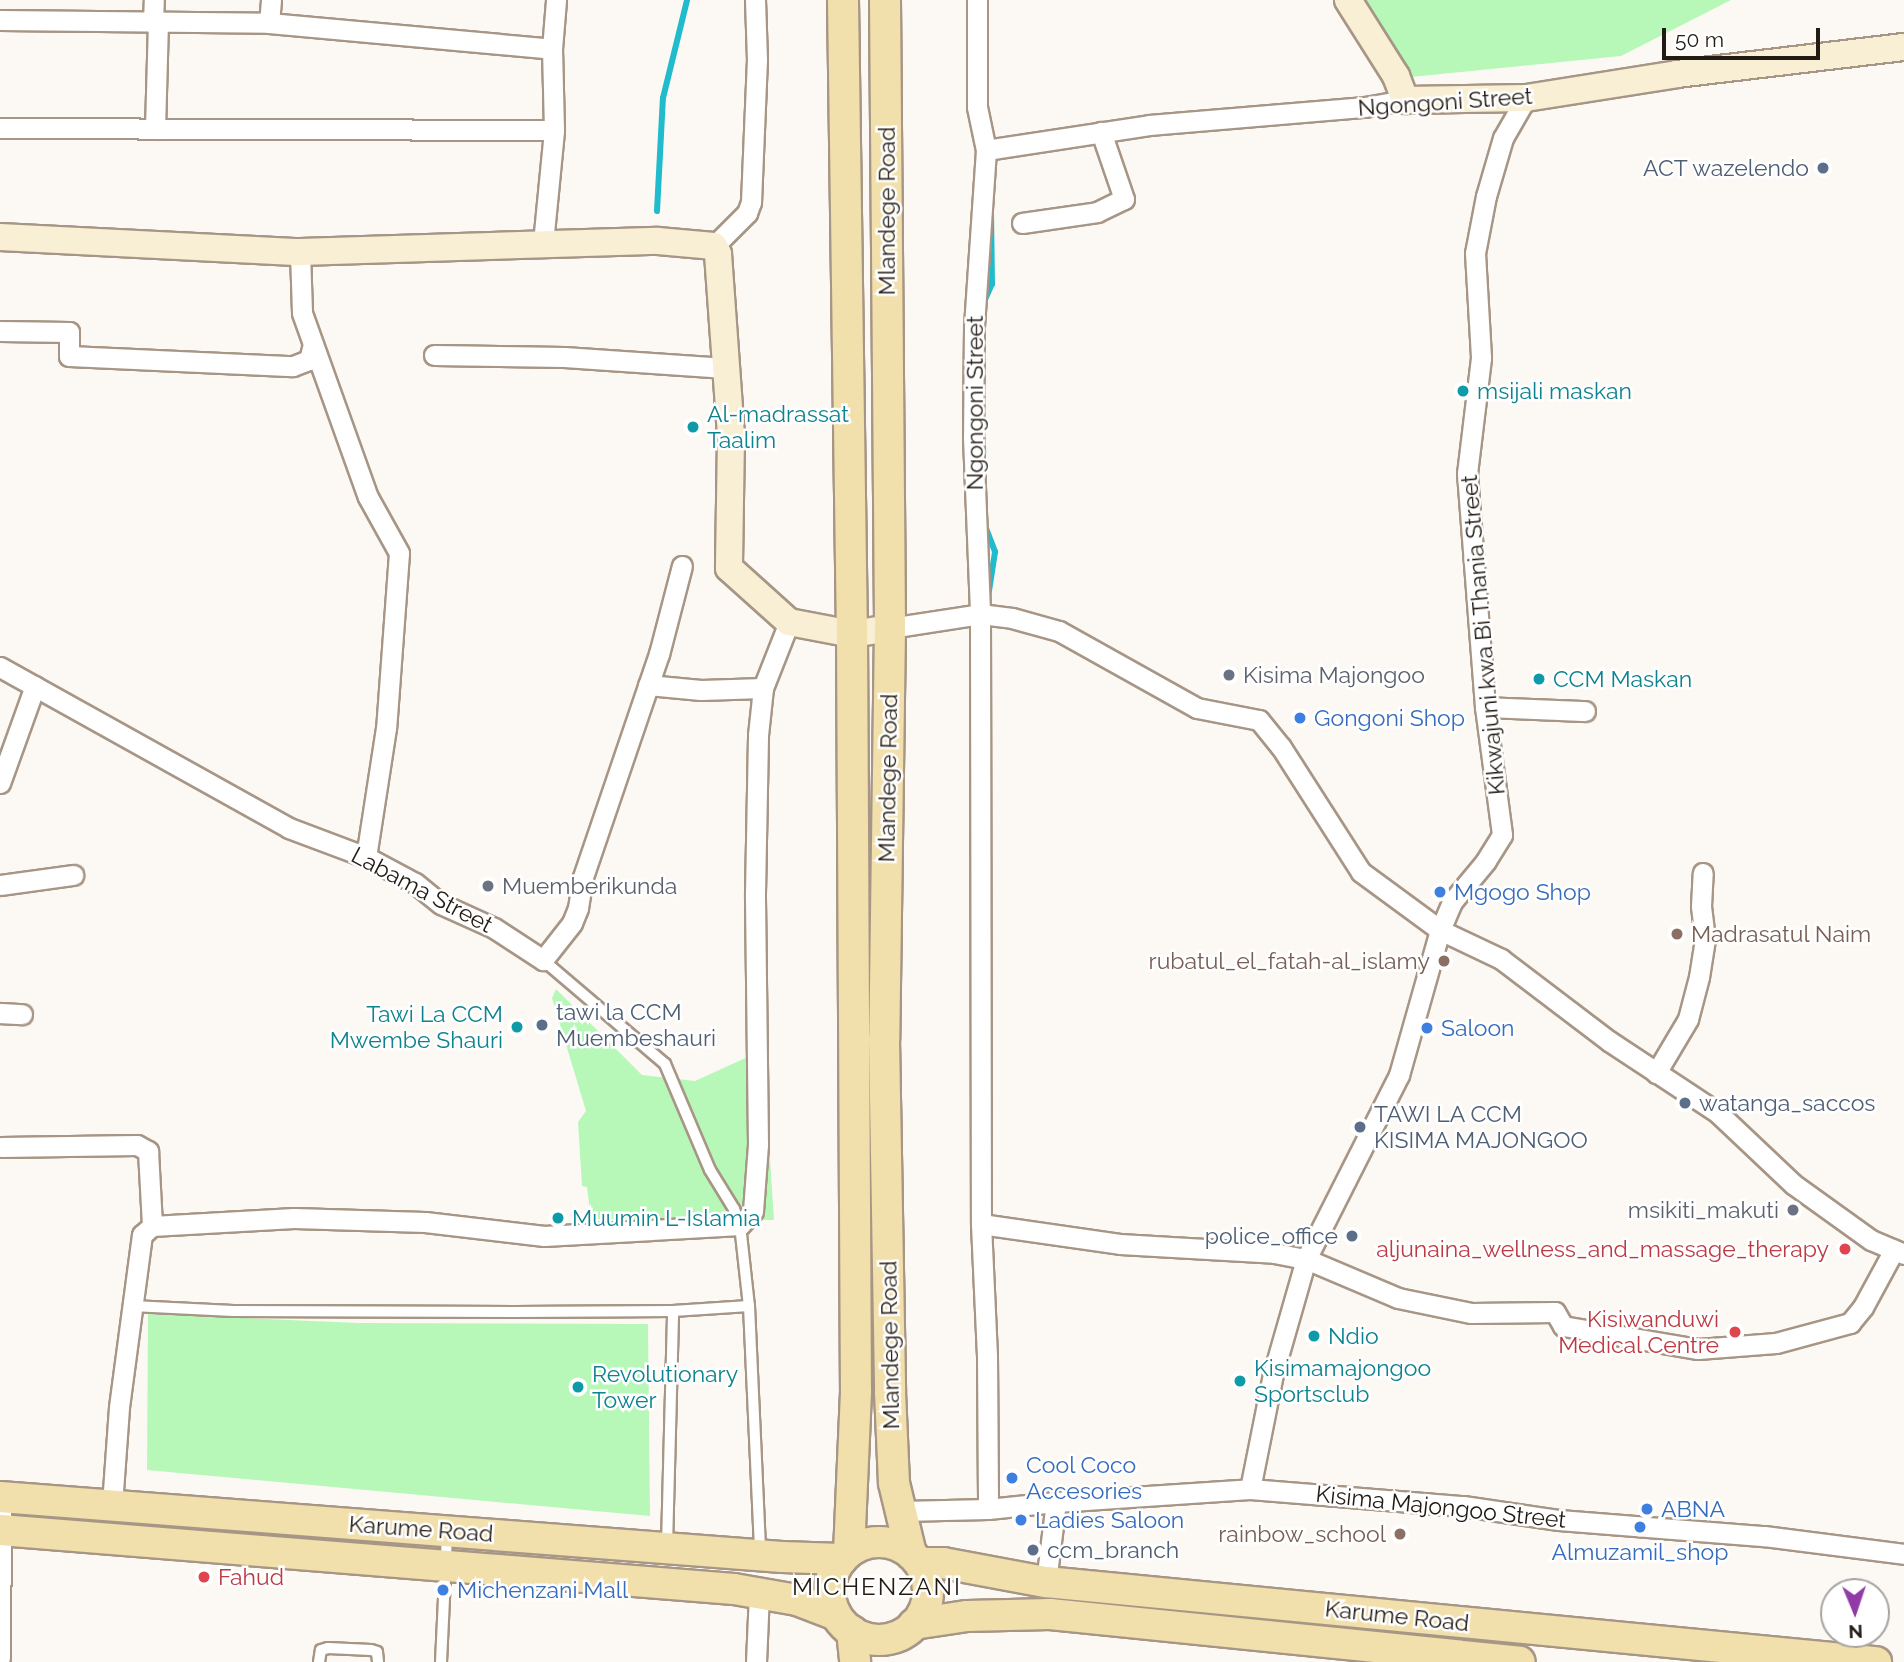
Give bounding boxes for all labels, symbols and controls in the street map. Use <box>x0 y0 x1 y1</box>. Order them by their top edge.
scale bar <box>1666 14 1824 58</box>
text: 50 m <box>1675 27 1724 52</box>
street label: Ngongoni Street <box>1357 82 1533 122</box>
street label: Mlandege Road <box>873 127 901 295</box>
place label: ACT wazelendo <box>1642 154 1809 182</box>
marker: ACT wazelendo <box>1815 160 1831 176</box>
street label: Ngongoni Street <box>961 316 989 490</box>
place label: msijali maskan <box>1477 377 1632 405</box>
marker: msijali maskan <box>1455 383 1471 399</box>
place label: Al-madrassat Taalim <box>707 400 849 454</box>
marker: Al-madrassat Taalim <box>685 419 701 435</box>
street label: Kikwajuni kwa Bi Thania Street <box>1455 474 1511 796</box>
place label: Kisima Majongoo <box>1243 661 1425 689</box>
place label: CCM Maskan <box>1553 665 1692 693</box>
marker: Kisima Majongoo <box>1221 667 1237 683</box>
marker: CCM Maskan <box>1531 671 1547 687</box>
street label: Mlandege Road <box>873 693 903 863</box>
place label: Gongoni Shop <box>1314 704 1465 732</box>
marker: Gongoni Shop <box>1292 710 1308 726</box>
street label: Labama Street <box>347 841 497 939</box>
place label: Muemberikunda <box>502 872 677 900</box>
marker: Muemberikunda <box>480 878 496 894</box>
place label: Mgogo Shop <box>1454 878 1591 906</box>
marker: Mgogo Shop <box>1432 884 1448 900</box>
place label: Madrasatul Naim <box>1691 920 1872 948</box>
marker: Madrasatul Naim <box>1669 926 1685 942</box>
place label: rubatul_el_fatah-al_islamy <box>1149 947 1430 975</box>
marker: rubatul_el_fatah-al_islamy <box>1436 953 1452 969</box>
place label: tawi la CCM Muembeshauri <box>556 998 716 1052</box>
place label: Tawi La CCM Mwembe Shauri <box>330 1000 503 1054</box>
place label: Saloon <box>1441 1014 1515 1042</box>
marker: tawi la CCM Muembeshauri <box>534 1017 550 1033</box>
marker: Tawi La CCM Mwembe Shauri <box>509 1019 525 1035</box>
marker: Saloon <box>1419 1020 1435 1036</box>
place label: watanga_saccos <box>1699 1089 1875 1117</box>
marker: watanga_saccos <box>1677 1095 1693 1111</box>
place label: TAWI LA CCM KISIMA MAJONGOO <box>1374 1100 1589 1154</box>
marker: TAWI LA CCM KISIMA MAJONGOO <box>1352 1119 1368 1135</box>
place label: msikiti_makuti <box>1628 1196 1779 1224</box>
marker: msikiti_makuti <box>1785 1202 1801 1218</box>
place label: Muumin L-Islamia <box>572 1204 761 1232</box>
marker: Muumin L-Islamia <box>550 1210 566 1226</box>
place label: police_office <box>1205 1222 1338 1250</box>
marker: police_office <box>1344 1228 1360 1244</box>
place label: aljunaina_wellness_and_massage_therapy <box>1376 1235 1829 1263</box>
marker: aljunaina_wellness_and_massage_therapy <box>1835 1239 1855 1259</box>
street label: Mlandege Road <box>875 1260 905 1430</box>
place label: Kisiwanduwi Medical Centre <box>1557 1305 1719 1359</box>
place label: Ndio <box>1328 1322 1379 1350</box>
marker: Kisiwanduwi Medical Centre <box>1725 1322 1745 1342</box>
marker: Ndio <box>1306 1328 1322 1344</box>
place label: Kisimamajongoo Sportsclub <box>1254 1354 1431 1408</box>
place label: Revolutionary Tower <box>592 1360 738 1414</box>
marker: Kisimamajongoo Sportsclub <box>1232 1373 1248 1389</box>
marker: Revolutionary Tower <box>570 1379 586 1395</box>
place label: Cool Coco Accesories <box>1026 1451 1142 1505</box>
marker: Cool Coco Accesories <box>1004 1470 1020 1486</box>
street label: Kisima Majongoo Street <box>1314 1480 1568 1534</box>
place label: ABNA <box>1661 1495 1725 1523</box>
marker: ABNA <box>1639 1501 1655 1517</box>
place label: Ladies Saloon <box>1035 1506 1184 1534</box>
street label: Karume Road <box>348 1510 494 1548</box>
marker: Ladies Saloon <box>1013 1512 1029 1528</box>
marker: Almuzamil_shop <box>1632 1519 1648 1535</box>
place label: rainbow_school <box>1218 1520 1386 1548</box>
marker: rainbow_school <box>1392 1526 1408 1542</box>
place label: ccm_branch <box>1047 1536 1179 1564</box>
place label: Almuzamil_shop <box>1551 1538 1729 1566</box>
marker: ccm_branch <box>1025 1542 1041 1558</box>
place label: Fahud <box>218 1563 284 1591</box>
marker: Fahud <box>196 1569 212 1585</box>
district label: MICHENZANI <box>793 1573 961 1601</box>
place label: Michenzani Mall <box>457 1576 628 1604</box>
north arrow <box>1820 1578 1890 1648</box>
marker: Michenzani Mall <box>435 1582 451 1598</box>
street label: Karume Road <box>1324 1595 1470 1637</box>
text: N <box>1848 1621 1863 1643</box>

